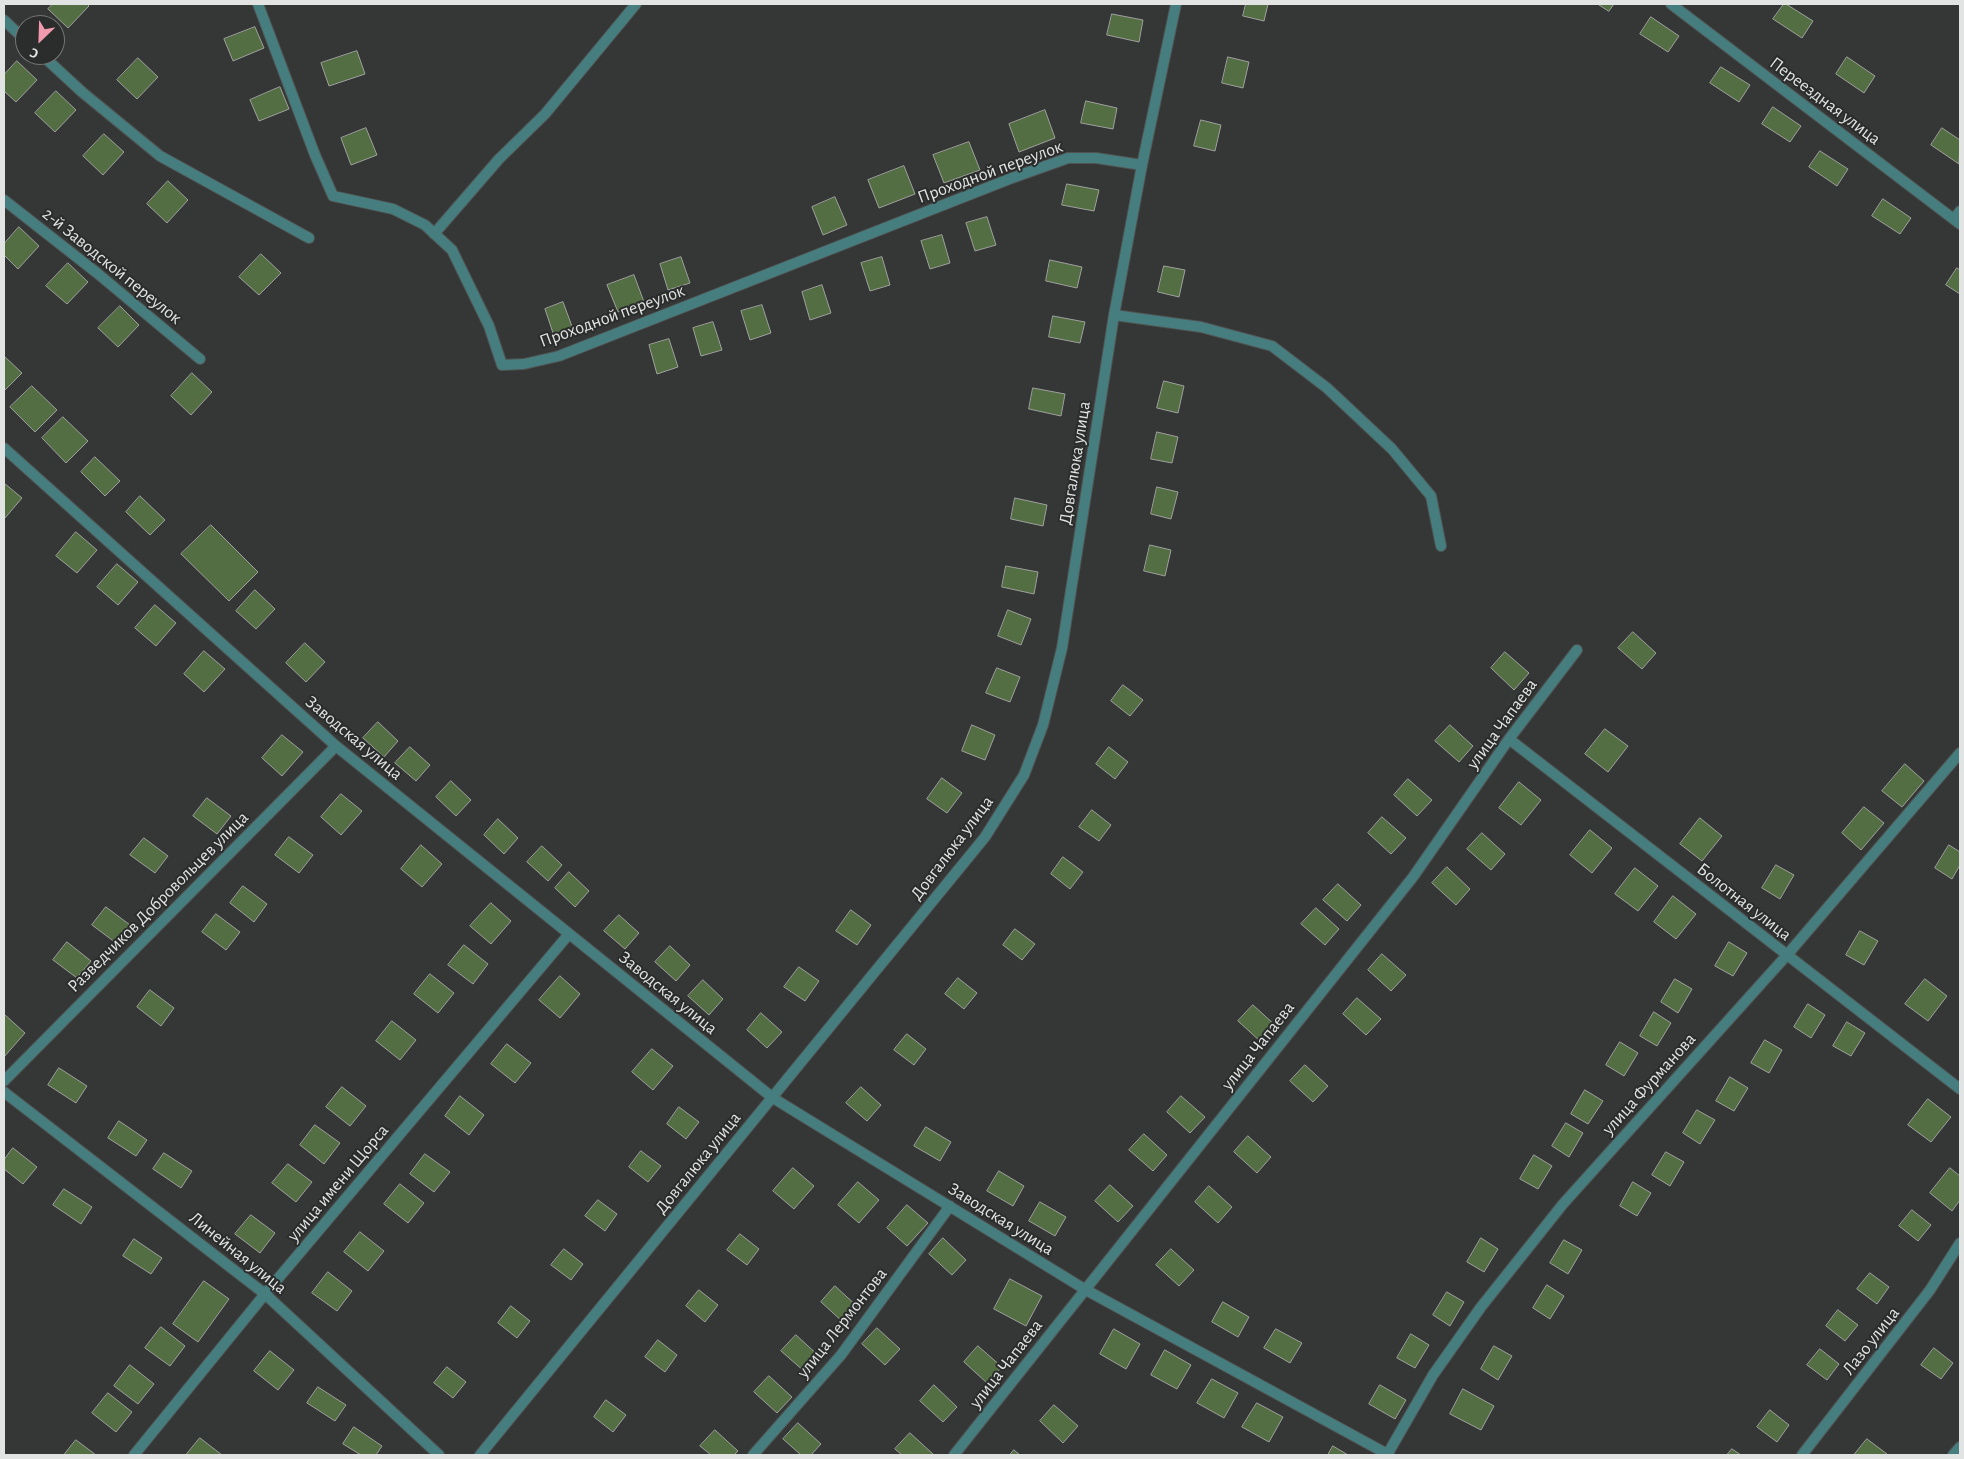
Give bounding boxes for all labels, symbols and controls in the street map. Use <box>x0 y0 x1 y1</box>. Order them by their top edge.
north arrow <box>15 15 65 65</box>
text: С <box>28 45 41 61</box>
street label: Переездная улица <box>1765 52 1885 150</box>
street label: Проходной переулок <box>914 136 1066 208</box>
street label: 2-й Заводской переулок <box>38 203 186 329</box>
street label: Проходной переулок <box>536 280 688 352</box>
street label: Довгалюка улица <box>1055 400 1095 526</box>
street label: улица Чапаева <box>1462 675 1542 773</box>
street label: Заводская улица <box>301 691 407 785</box>
street label: Довгалюка улица <box>906 792 998 904</box>
street label: Разведчиков Добровольцев улица <box>63 807 253 997</box>
street label: Болотная улица <box>1692 858 1796 946</box>
street label: Заводская улица <box>614 947 722 1039</box>
street label: улица Чапаева <box>1217 997 1299 1095</box>
street label: улица Фурманова <box>1598 1029 1700 1139</box>
street label: Довгалюка улица <box>650 1108 746 1218</box>
street label: улица имени Щорса <box>283 1120 393 1246</box>
street label: Заводская улица <box>944 1178 1058 1260</box>
street label: Линейная улица <box>185 1207 291 1299</box>
street label: улица Лермонтова <box>792 1264 892 1382</box>
street label: Лазо улица <box>1838 1303 1904 1379</box>
street label: улица Чапаева <box>965 1315 1047 1413</box>

